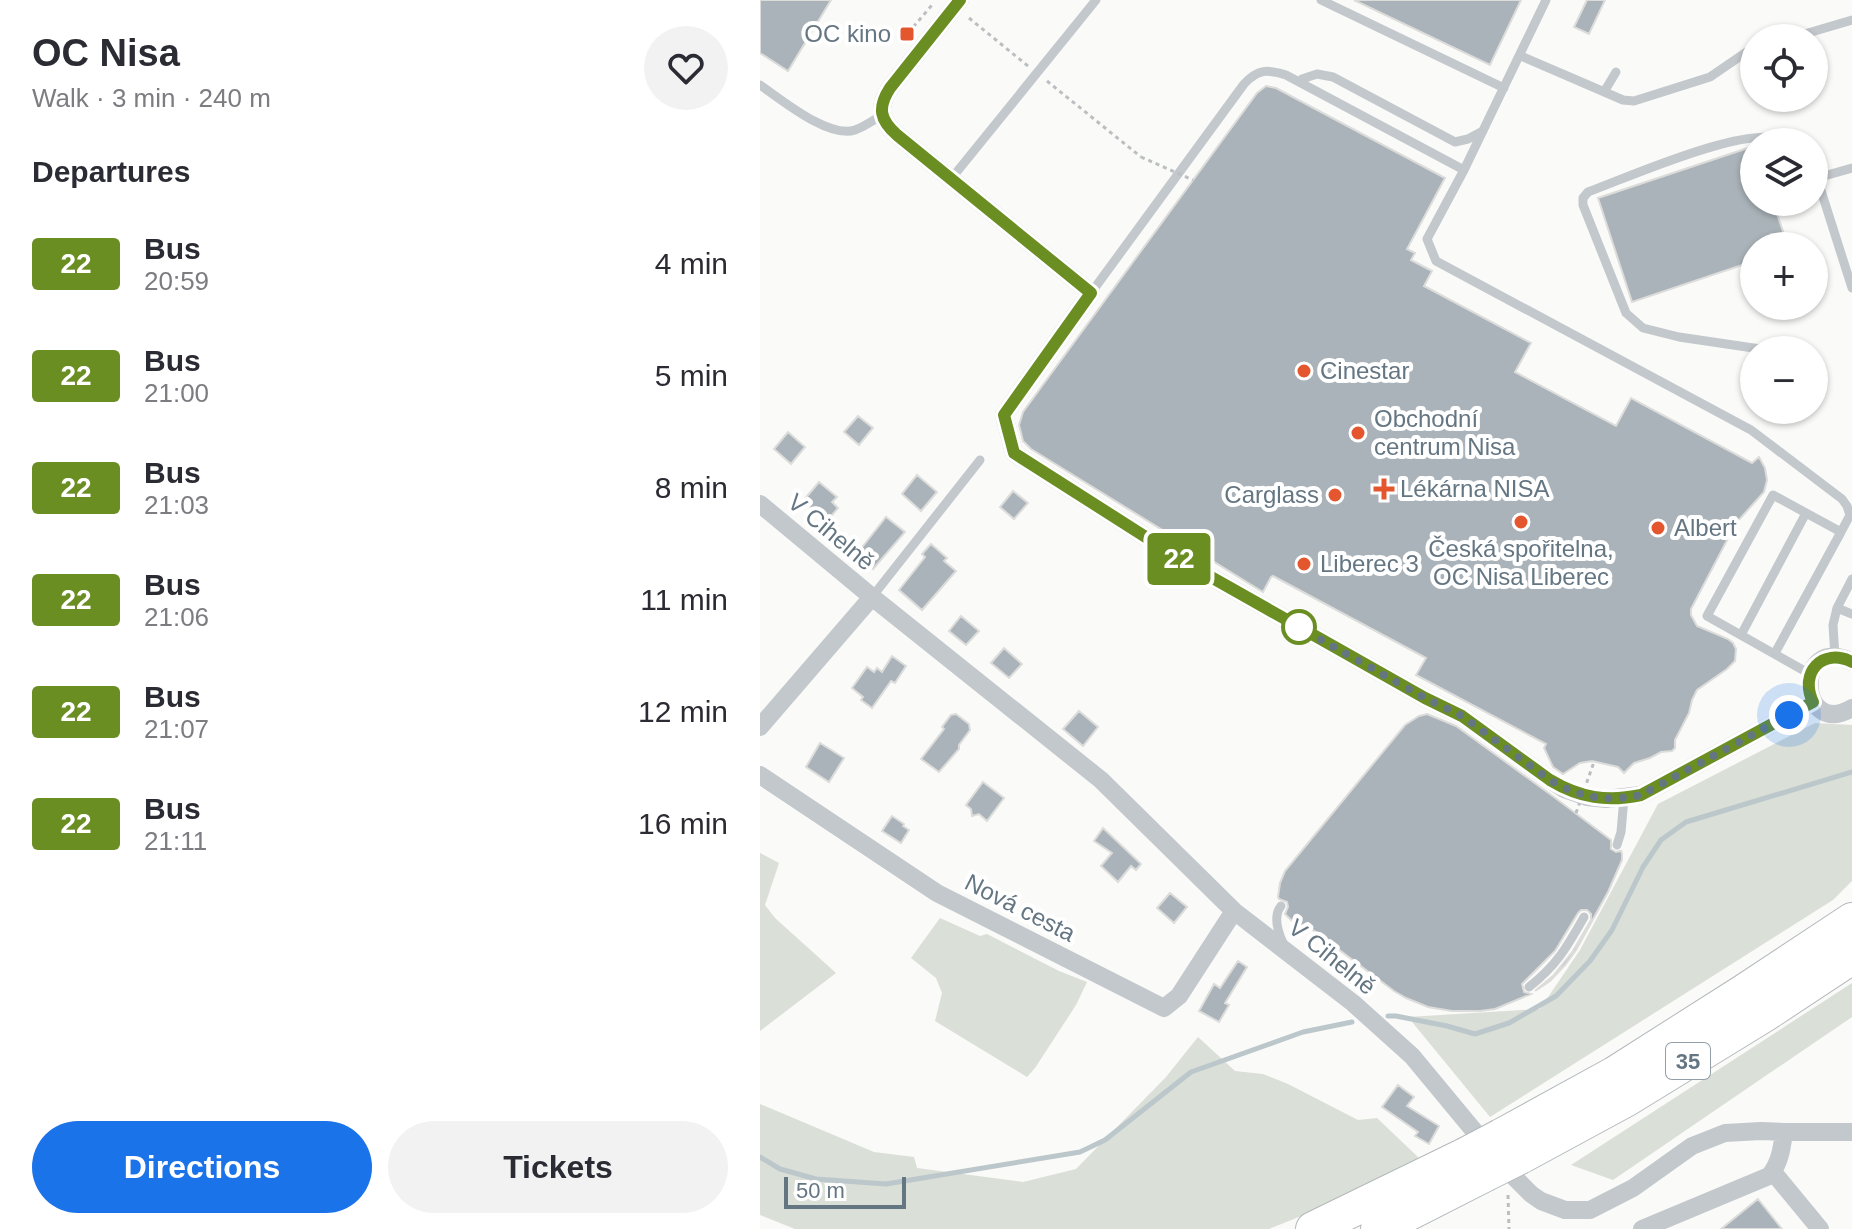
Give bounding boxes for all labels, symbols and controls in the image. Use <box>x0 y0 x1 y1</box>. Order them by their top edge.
place label: OC kino <box>804 20 891 47</box>
map controls <box>1740 24 1828 424</box>
button: locate <box>1740 24 1828 112</box>
marker: OC kino <box>898 25 916 43</box>
button: heart <box>644 26 728 110</box>
text: OC Nisa <box>32 32 180 74</box>
text: Walk · 3 min · 240 m <box>32 83 271 113</box>
button: layers <box>1740 128 1828 216</box>
text: Departures <box>32 155 190 188</box>
text: Bus <box>144 232 201 265</box>
button: + <box>1740 232 1828 320</box>
text: 4 min <box>655 247 728 280</box>
text: 22 <box>60 248 92 279</box>
text: 20:59 <box>144 266 209 296</box>
button: − <box>1740 336 1828 424</box>
text: Bus <box>144 344 201 377</box>
place label: Cinestar <box>1320 357 1409 384</box>
text: 5 min <box>655 359 728 392</box>
text: 22 <box>60 360 92 391</box>
marker: Cinestar <box>1295 362 1313 380</box>
text: 21:00 <box>144 378 209 408</box>
place label: Obchodní centrum Nisa <box>1374 405 1516 460</box>
marker: Obchodní centrum Nisa <box>1349 424 1367 442</box>
text: Bus <box>144 456 201 489</box>
text: 8 min <box>655 471 728 504</box>
text: 22 <box>60 472 92 503</box>
place label: Lékárna NISA <box>1400 475 1549 502</box>
marker: Lékárna NISA <box>1375 480 1393 498</box>
place label: Carglass <box>1224 481 1319 508</box>
marker: Carglass <box>1326 486 1344 504</box>
street label: V Cihelně <box>783 488 880 575</box>
text: 21:03 <box>144 490 209 520</box>
marker: Česká spořitelna, OC Nisa Liberec <box>1512 513 1530 531</box>
place label: Albert <box>1674 514 1737 541</box>
marker: Albert <box>1649 519 1667 537</box>
line badge: 22 <box>1143 533 1215 585</box>
place label: Česká spořitelna, OC Nisa Liberec <box>1428 535 1614 590</box>
text: 22 <box>1163 543 1195 574</box>
place label: Liberec 3 <box>1320 550 1419 577</box>
marker: Liberec 3 <box>1295 555 1313 573</box>
text: Bus <box>144 568 201 601</box>
text: 11 min <box>640 583 728 616</box>
text: 22 <box>60 584 92 615</box>
text: 21:06 <box>144 602 209 632</box>
unlabelled marker <box>1282 610 1316 644</box>
text: Bus <box>144 680 201 713</box>
text: 12 min <box>638 695 728 728</box>
your location <box>1769 695 1809 735</box>
text: 22 <box>60 696 92 727</box>
text: 21:07 <box>144 714 209 744</box>
text: Bus <box>144 792 201 825</box>
text: 16 min <box>638 807 728 840</box>
text: 22 <box>60 808 92 839</box>
text: 21:11 <box>144 826 207 856</box>
street label: Nová cesta <box>961 868 1080 947</box>
street label: V Cihelně <box>1283 913 1381 1000</box>
road number: 35 <box>1666 1043 1710 1079</box>
button: Directions <box>32 1121 372 1213</box>
button: Tickets <box>388 1121 728 1213</box>
scale bar <box>784 1173 906 1209</box>
text: 50 m <box>796 1178 845 1203</box>

